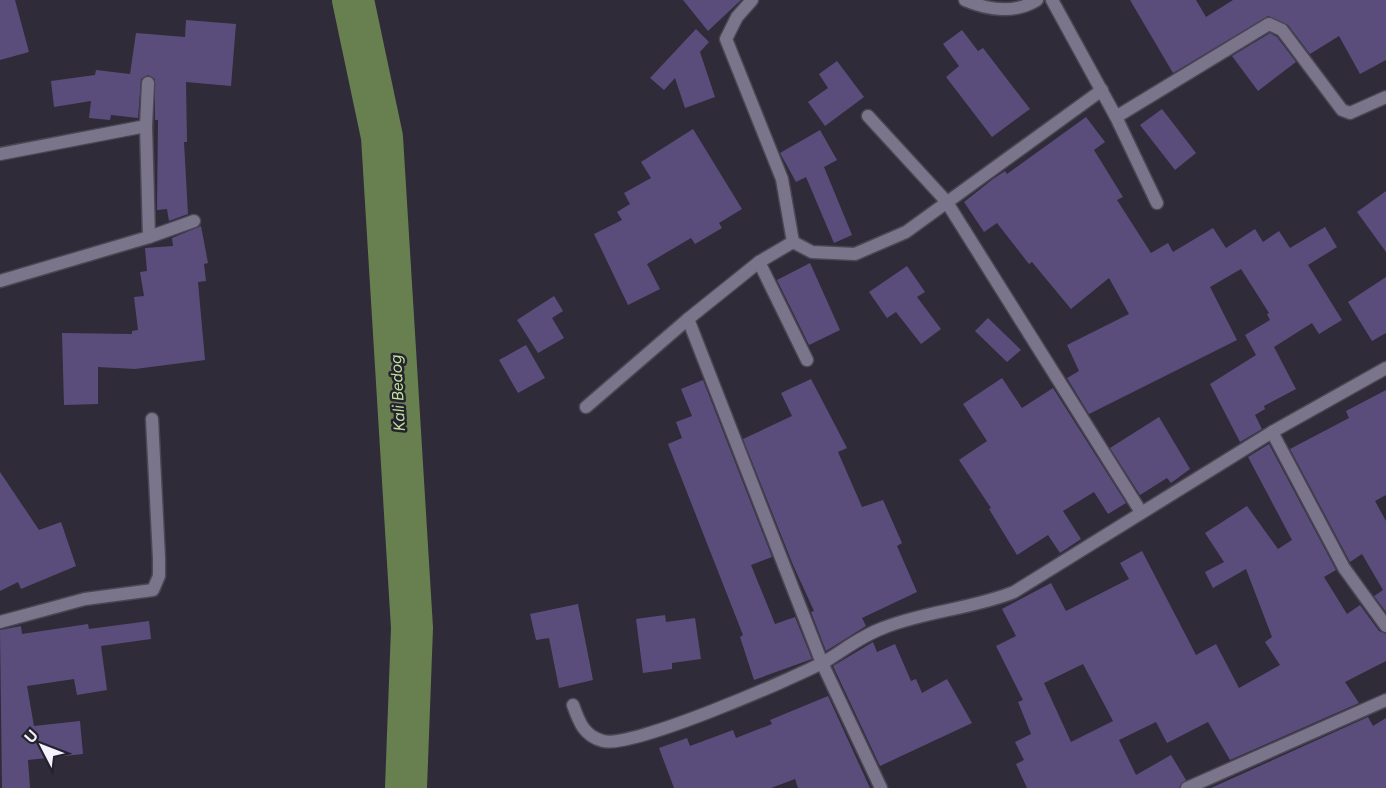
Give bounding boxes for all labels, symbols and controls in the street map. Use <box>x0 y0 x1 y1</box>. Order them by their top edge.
water label: Kali Bedog <box>386 354 409 432</box>
north arrow <box>12 716 72 776</box>
text: U <box>20 726 42 747</box>

